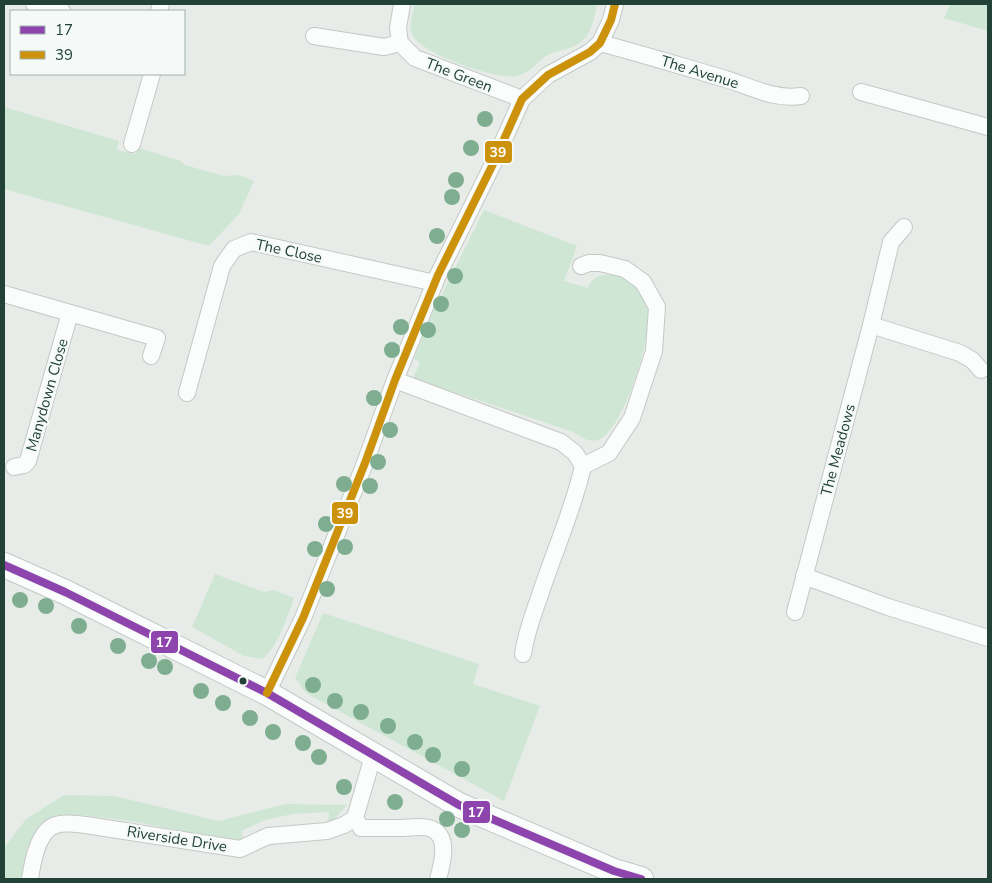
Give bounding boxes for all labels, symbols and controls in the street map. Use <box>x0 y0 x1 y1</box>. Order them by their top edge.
legend <box>10 10 185 75</box>
text: 17 <box>55 20 73 40</box>
text: 39 <box>55 45 73 65</box>
street label: The Avenue <box>659 51 741 93</box>
street label: The Green <box>423 53 495 97</box>
line badge: 39 <box>484 140 513 164</box>
text: 39 <box>490 143 506 162</box>
street label: The Close <box>254 234 324 268</box>
street label: Manydown Close <box>21 336 73 454</box>
street label: The Meadows <box>816 402 860 498</box>
line badge: 39 <box>331 501 359 525</box>
text: 39 <box>337 504 353 523</box>
line badge: 17 <box>150 630 179 654</box>
text: 17 <box>156 633 172 652</box>
unlabelled marker <box>238 676 248 686</box>
line badge: 17 <box>462 800 491 824</box>
text: 17 <box>468 803 484 822</box>
street label: Riverside Drive <box>125 821 229 857</box>

